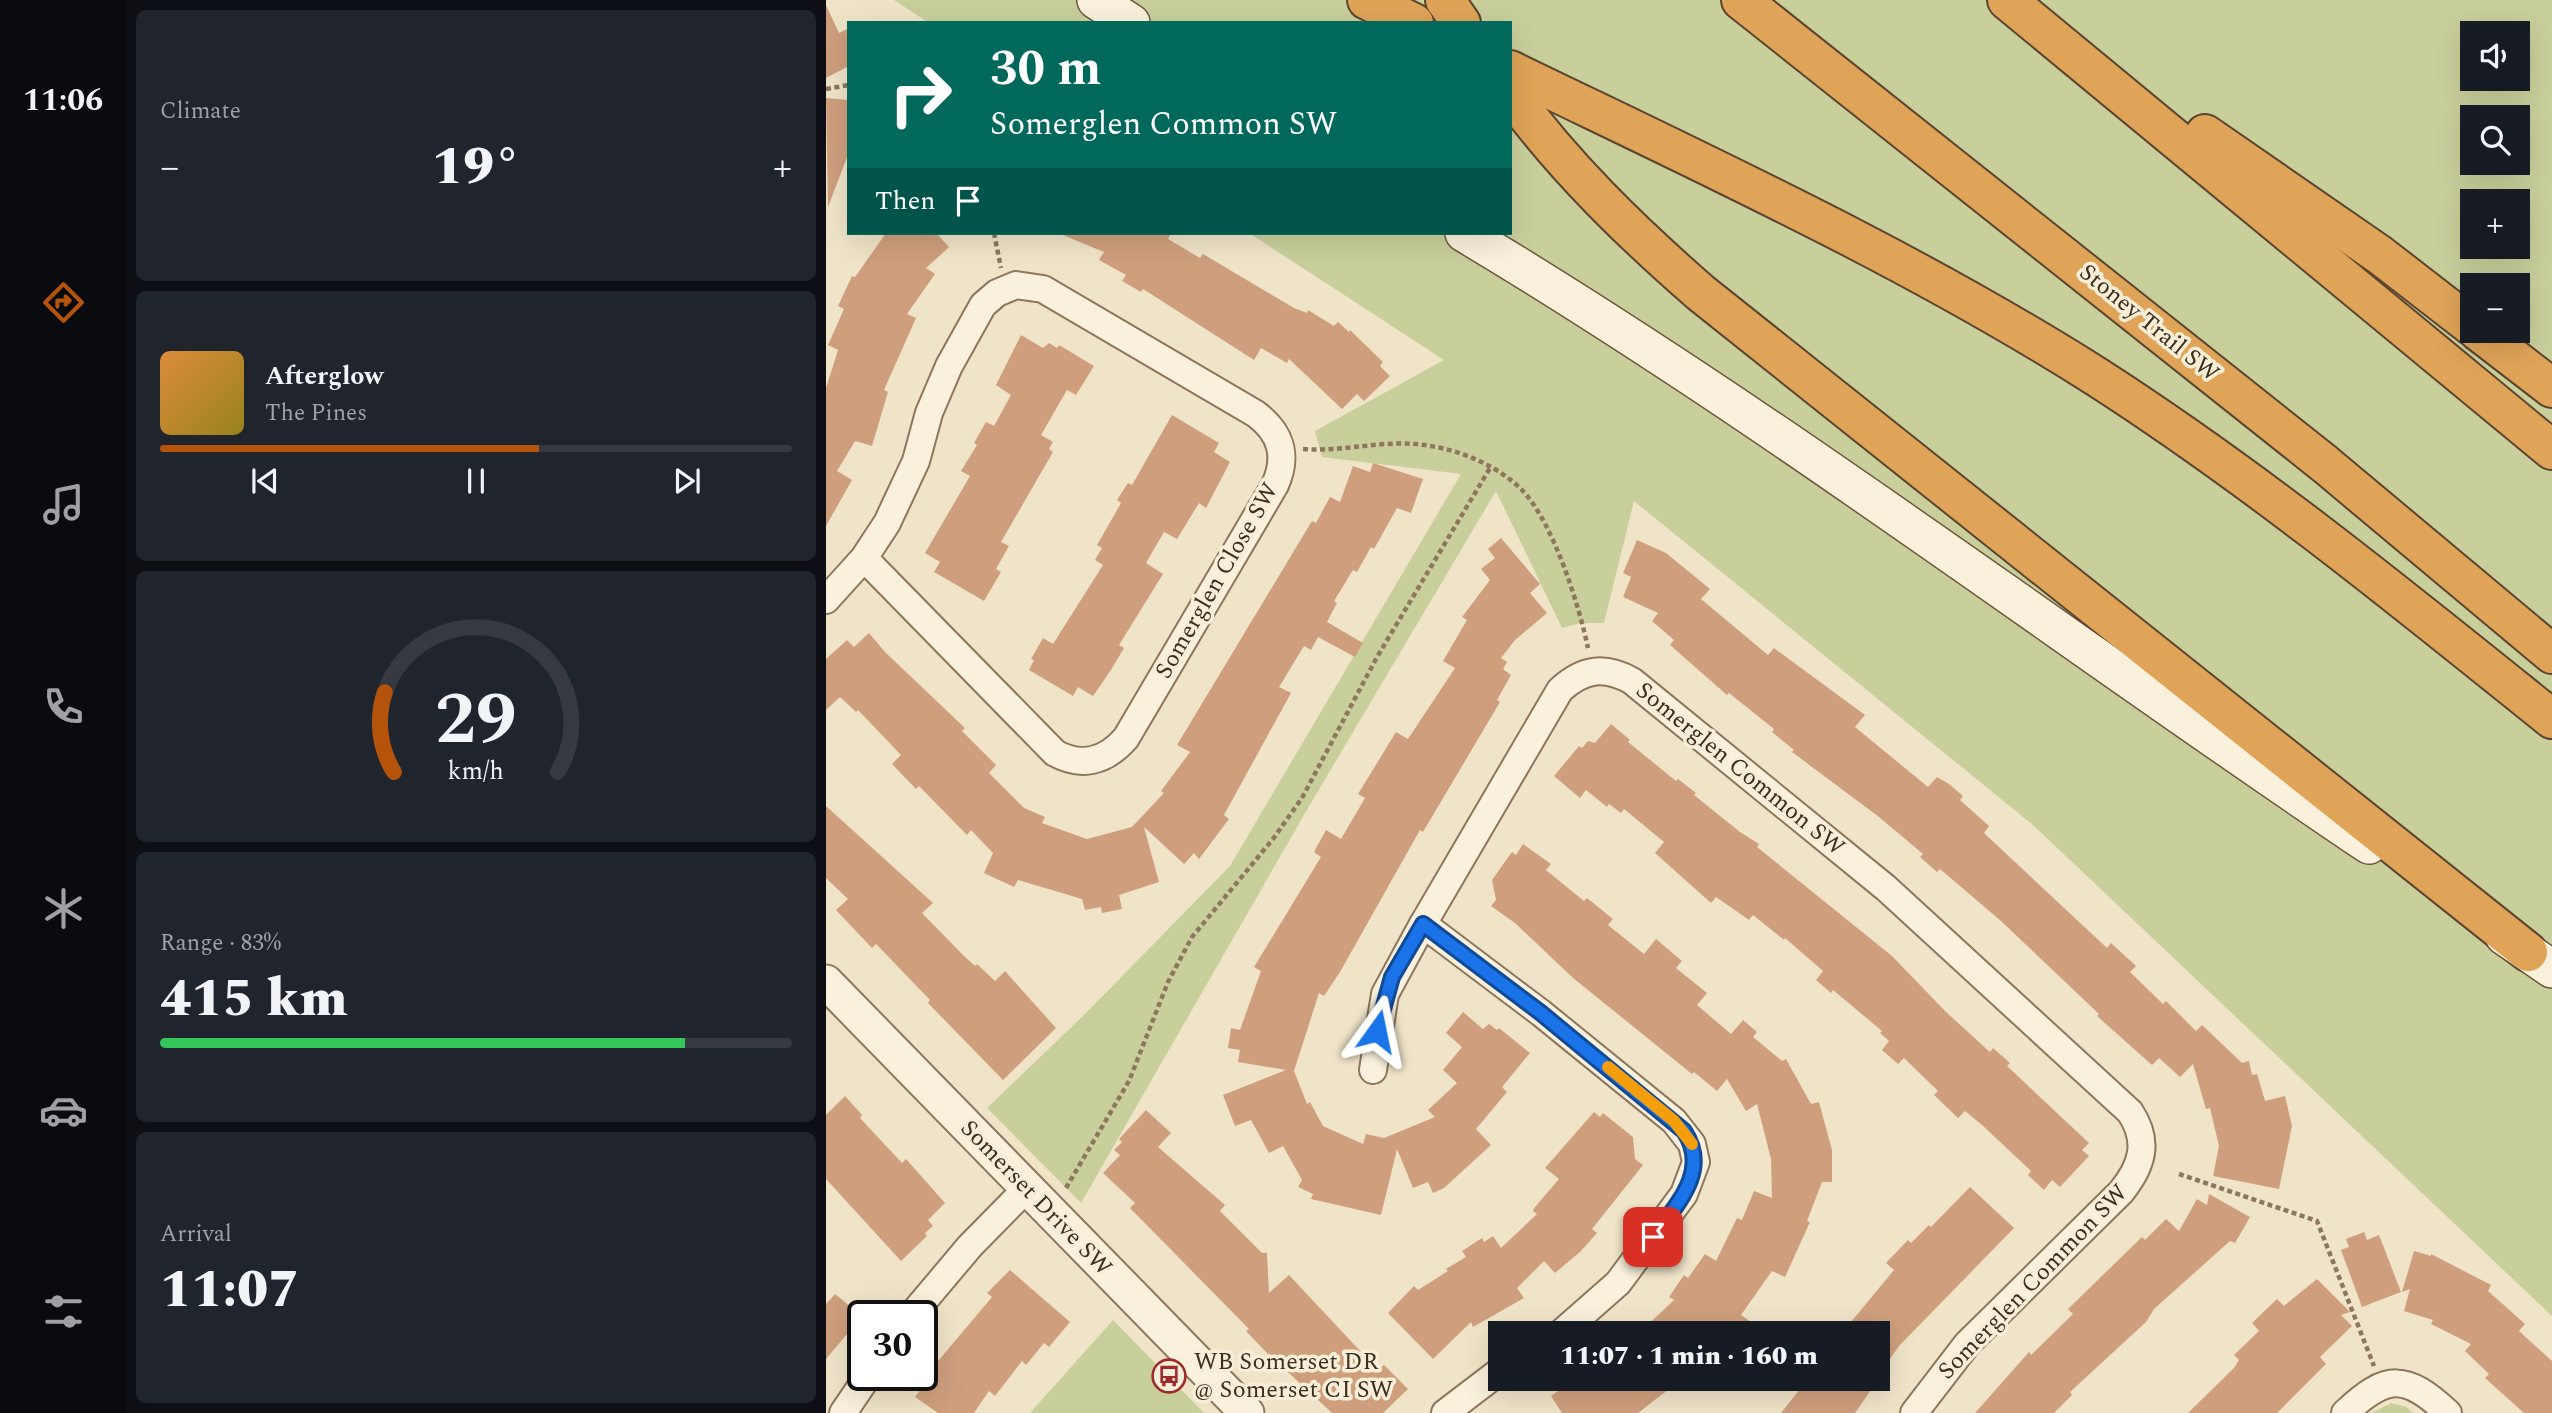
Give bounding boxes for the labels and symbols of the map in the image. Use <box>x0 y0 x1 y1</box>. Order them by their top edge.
street label: Stoney Trail SW <box>2071 255 2227 391</box>
street label: Somerglen Close SW <box>1146 476 1288 686</box>
street label: Somerglen Common SW <box>1628 673 1853 865</box>
position arrow <box>1340 994 1414 1068</box>
street label: Somerset Drive SW <box>952 1112 1121 1285</box>
street label: Somerglen Common SW <box>1930 1176 2137 1388</box>
pin <box>1623 1207 1683 1267</box>
speed limit sign: 30 <box>847 1300 938 1391</box>
place label: WB Somerset DR @ Somerset CI SW <box>1194 1344 1393 1408</box>
bus stop icon: WB Somerset DR @ Somerset CI SW <box>1150 1357 1188 1395</box>

